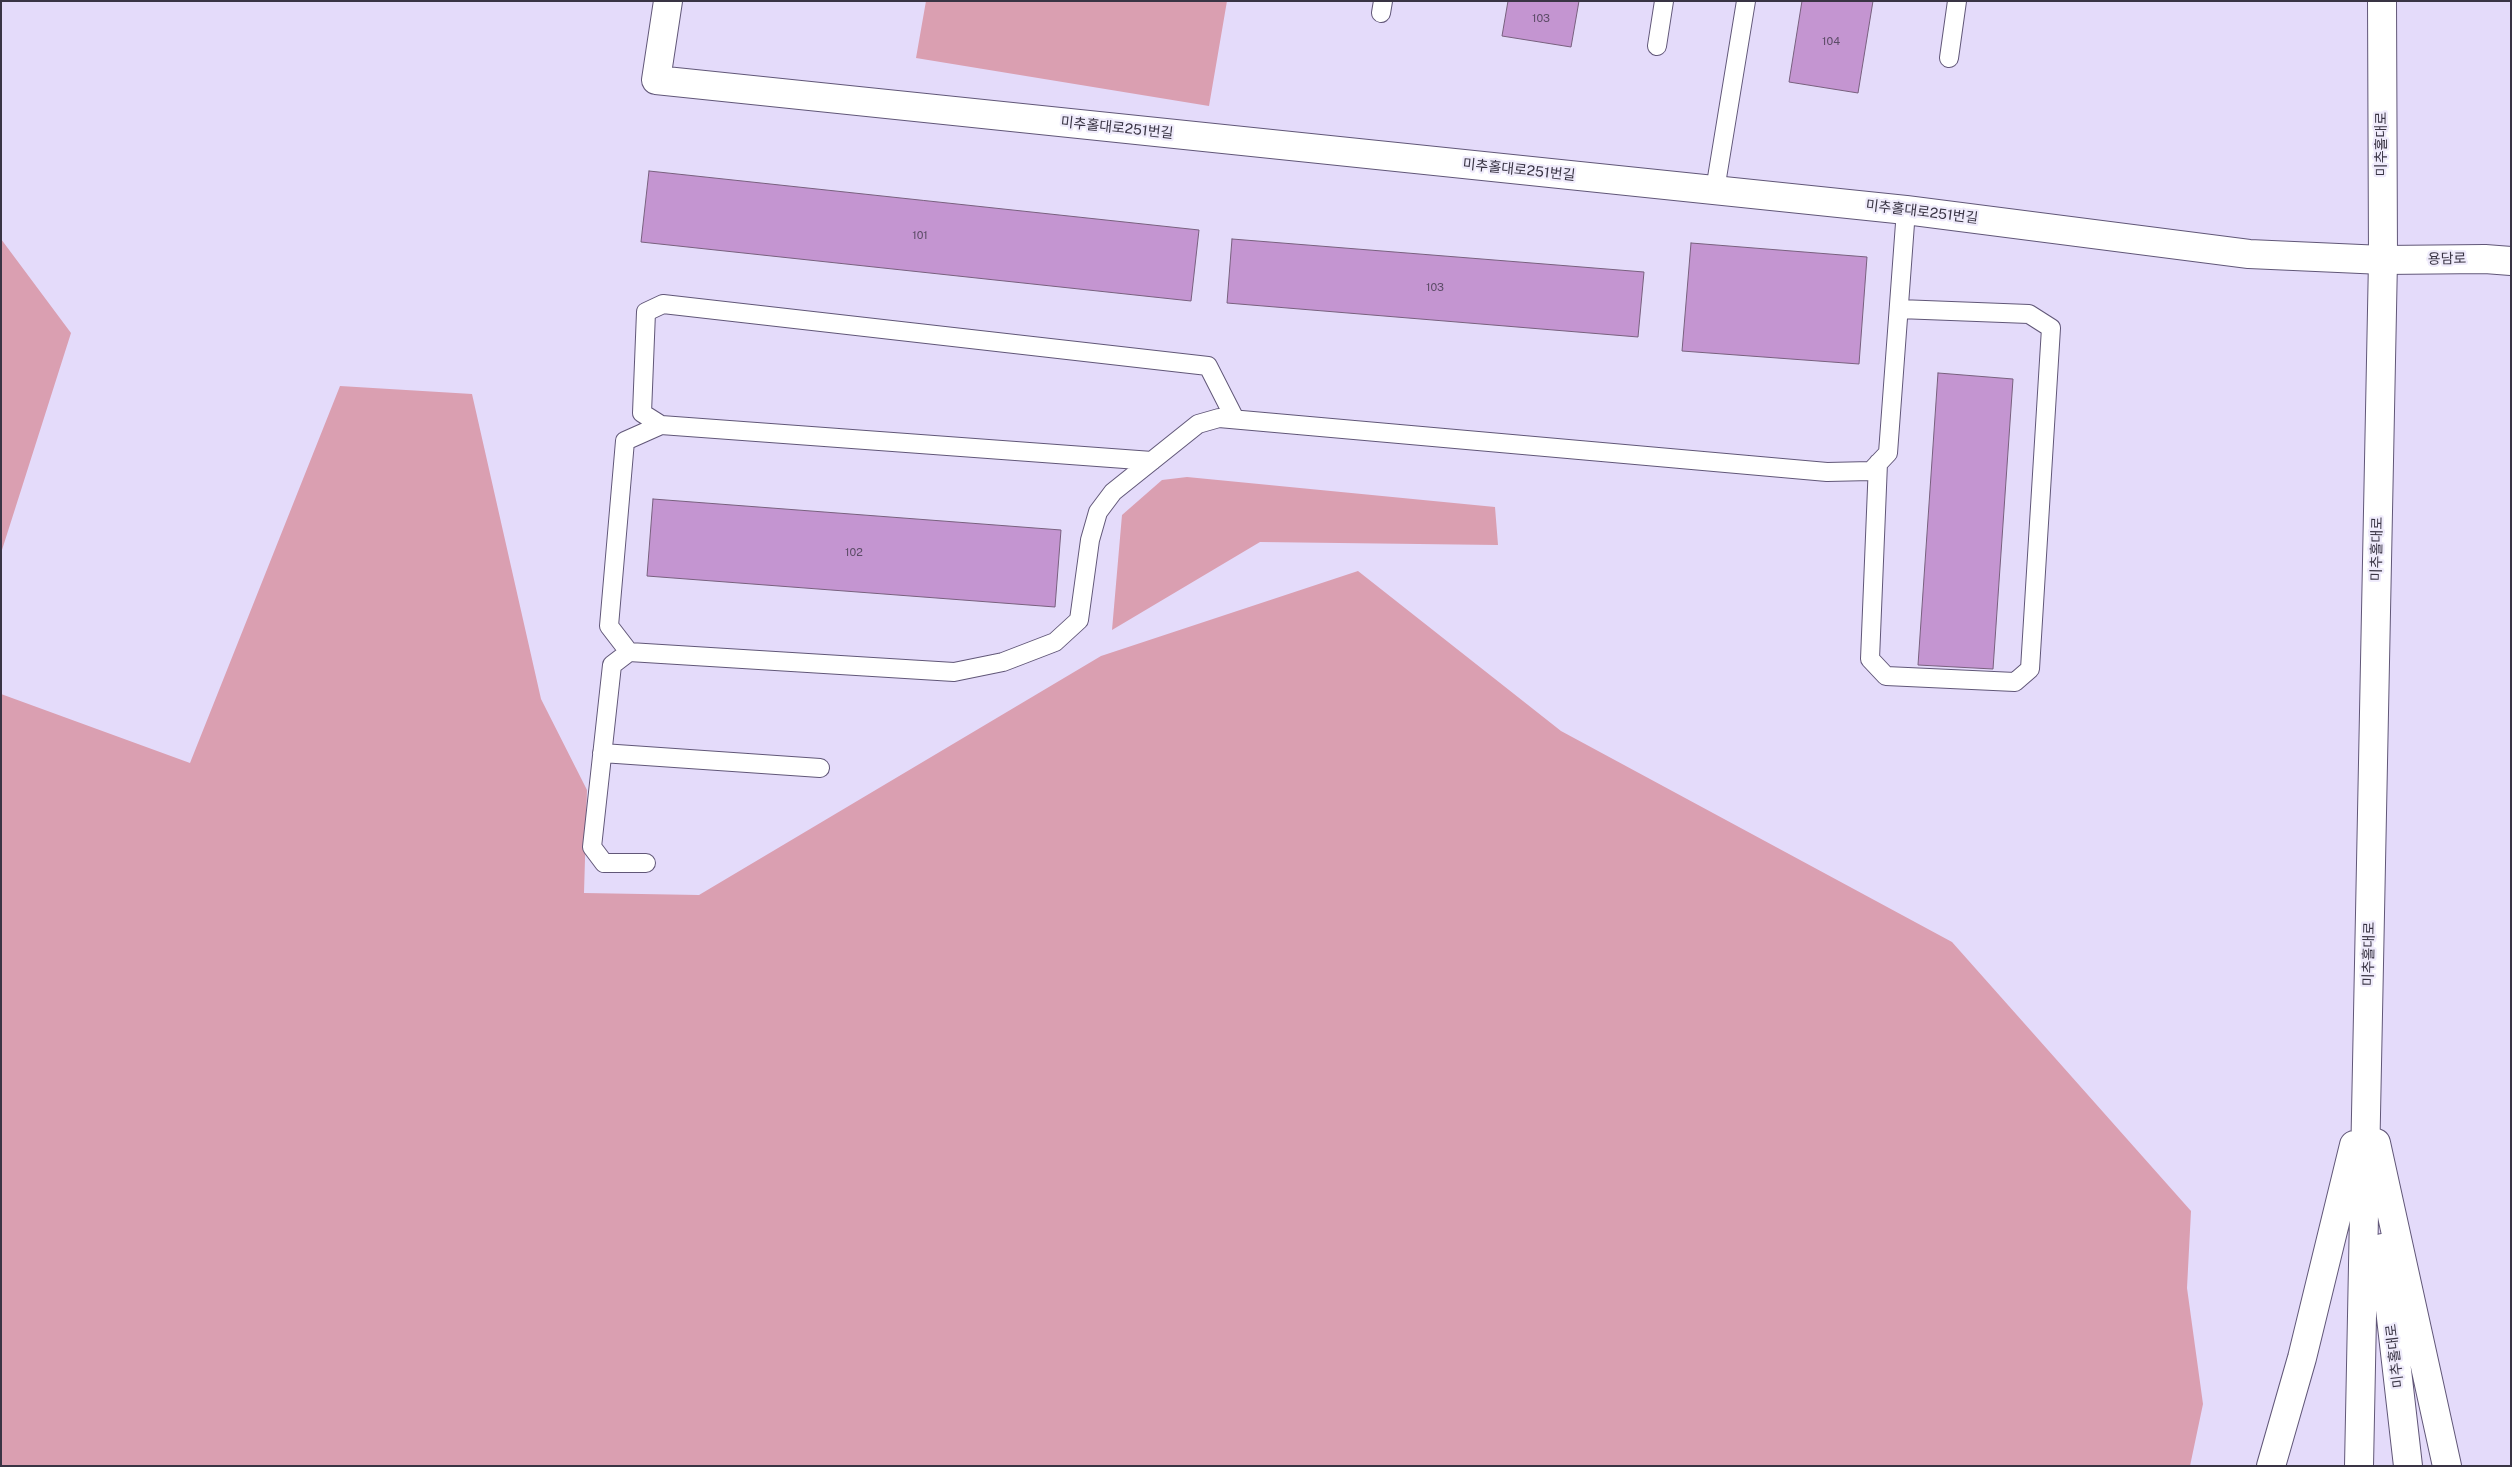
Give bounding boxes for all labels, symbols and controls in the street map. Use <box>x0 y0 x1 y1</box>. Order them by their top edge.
house number: 103 <box>1532 12 1550 26</box>
house number: 104 <box>1822 35 1840 49</box>
street label: 미추홀대로 <box>2374 112 2390 176</box>
street label: 미추홀대로251번길 <box>1060 114 1174 142</box>
street label: 미추홀대로251번길 <box>1462 156 1576 184</box>
street label: 미추홀대로251번길 <box>1865 197 1979 227</box>
house number: 101 <box>912 229 928 243</box>
street label: 용담로 <box>2428 250 2466 268</box>
house number: 103 <box>1426 281 1444 295</box>
street label: 미추홀대로 <box>2368 517 2386 581</box>
house number: 102 <box>845 546 863 560</box>
street label: 미추홀대로 <box>2360 922 2378 986</box>
street label: 미추홀대로 <box>2383 1323 2407 1389</box>

